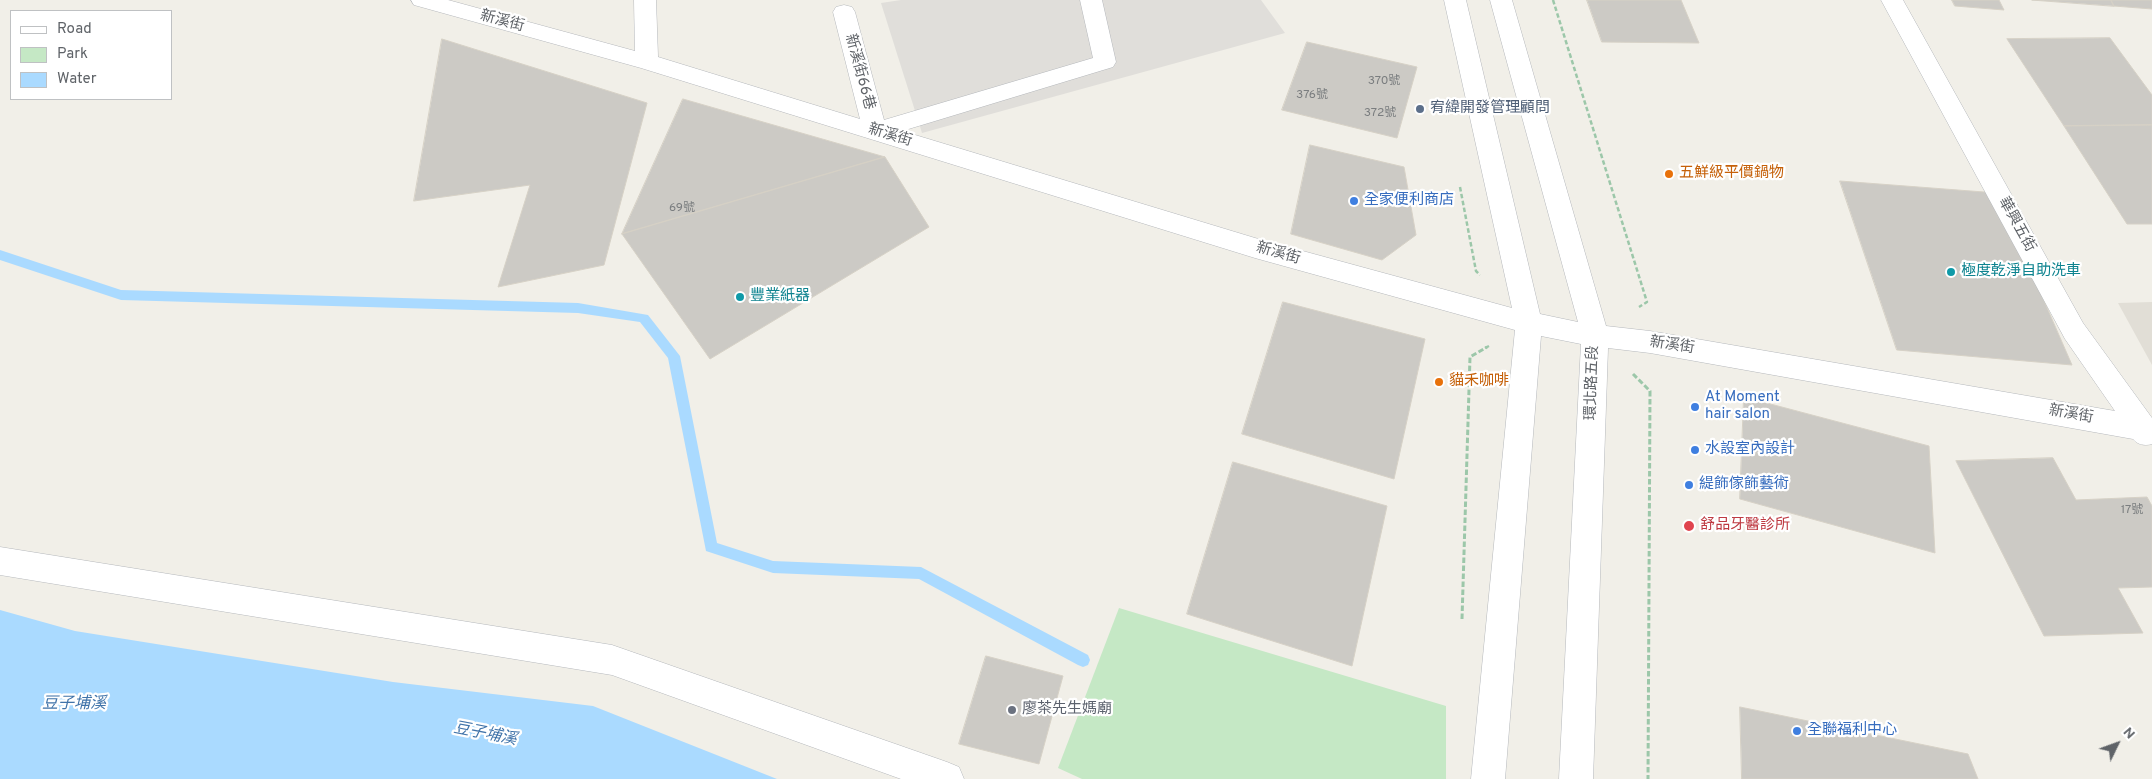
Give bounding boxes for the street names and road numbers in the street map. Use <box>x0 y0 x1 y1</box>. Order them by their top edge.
street label: 新溪街 <box>478 7 526 37</box>
street label: 新溪街66巷 <box>840 32 878 112</box>
street label: 新溪街 <box>866 121 914 151</box>
street label: 華興五街 <box>1994 194 2038 256</box>
street label: 新溪街 <box>1254 239 1302 269</box>
street label: 新溪街 <box>1648 334 1696 358</box>
street label: 環北路五段 <box>1583 345 1603 421</box>
street label: 新溪街 <box>2047 402 2095 428</box>

